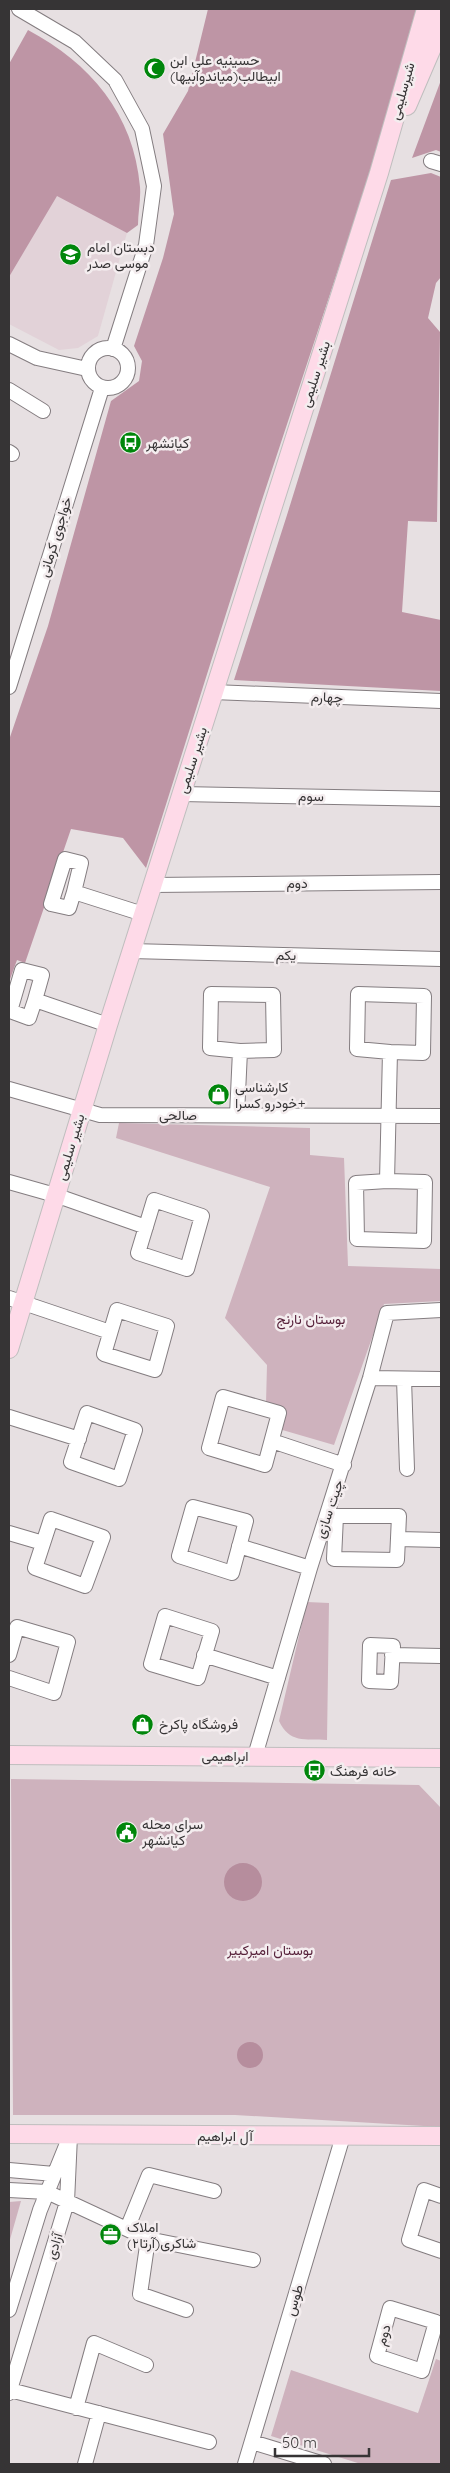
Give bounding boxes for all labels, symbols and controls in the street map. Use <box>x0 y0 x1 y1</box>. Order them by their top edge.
place label: حسینیه علی ابن ابیطالب(میاندوآبیها) <box>170 51 281 85</box>
mosque icon: حسینیه علی ابن ابیطالب(میاندوآبیها) <box>142 56 166 80</box>
street label: شیرسلیمی <box>385 60 419 122</box>
place label: دبستان امام موسی صدر <box>86 238 155 272</box>
school or university icon: دبستان امام موسی صدر <box>59 243 83 267</box>
street label: بشیر سلیمی <box>296 339 334 409</box>
bus stop icon: کیانشهر <box>118 431 142 455</box>
place label: کیانشهر <box>145 434 189 452</box>
street label: خواجوی کرمانی <box>34 495 76 579</box>
street label: چهارم <box>311 687 343 708</box>
street label: بشیر سلیمی <box>173 725 211 795</box>
street label: سوم <box>298 787 324 805</box>
street label: دوم <box>286 874 308 892</box>
street label: یکم <box>276 946 296 964</box>
place label: کارشناسی خودرو کسرا+ <box>235 1078 306 1112</box>
shop icon: کارشناسی خودرو کسرا+ <box>207 1083 231 1107</box>
street label: صالحی <box>159 1106 197 1124</box>
street label: بشیر سلیمی <box>51 1112 89 1182</box>
park label: بوستان نارنج <box>277 1310 345 1330</box>
street label: چیت سازی <box>311 1477 348 1541</box>
shop icon: فروشگاه پاکرخ <box>131 1712 155 1736</box>
place label: فروشگاه پاکرخ <box>159 1715 238 1735</box>
street label: ابراهیمی <box>201 1747 249 1765</box>
bus stop icon: خانه فرهنگ <box>302 1759 326 1783</box>
place label: خانه فرهنگ <box>330 1762 396 1780</box>
place label: سرای محله کیانشهر <box>141 1815 203 1849</box>
public building icon: سرای محله کیانشهر <box>114 1820 138 1844</box>
park label: بوستان امیرکبیر <box>226 1941 313 1959</box>
street label: آل ابراهیم <box>197 2127 255 2146</box>
place label: املاک شاکری(آرتا۲) <box>127 2218 196 2252</box>
office icon: املاک شاکری(آرتا۲) <box>99 2223 123 2247</box>
street label: آزادی <box>41 2229 67 2261</box>
street label: طوس <box>281 2282 307 2318</box>
street label: دوم <box>371 2322 395 2348</box>
scale bar <box>275 2426 369 2458</box>
text: 50 m <box>282 2433 317 2452</box>

